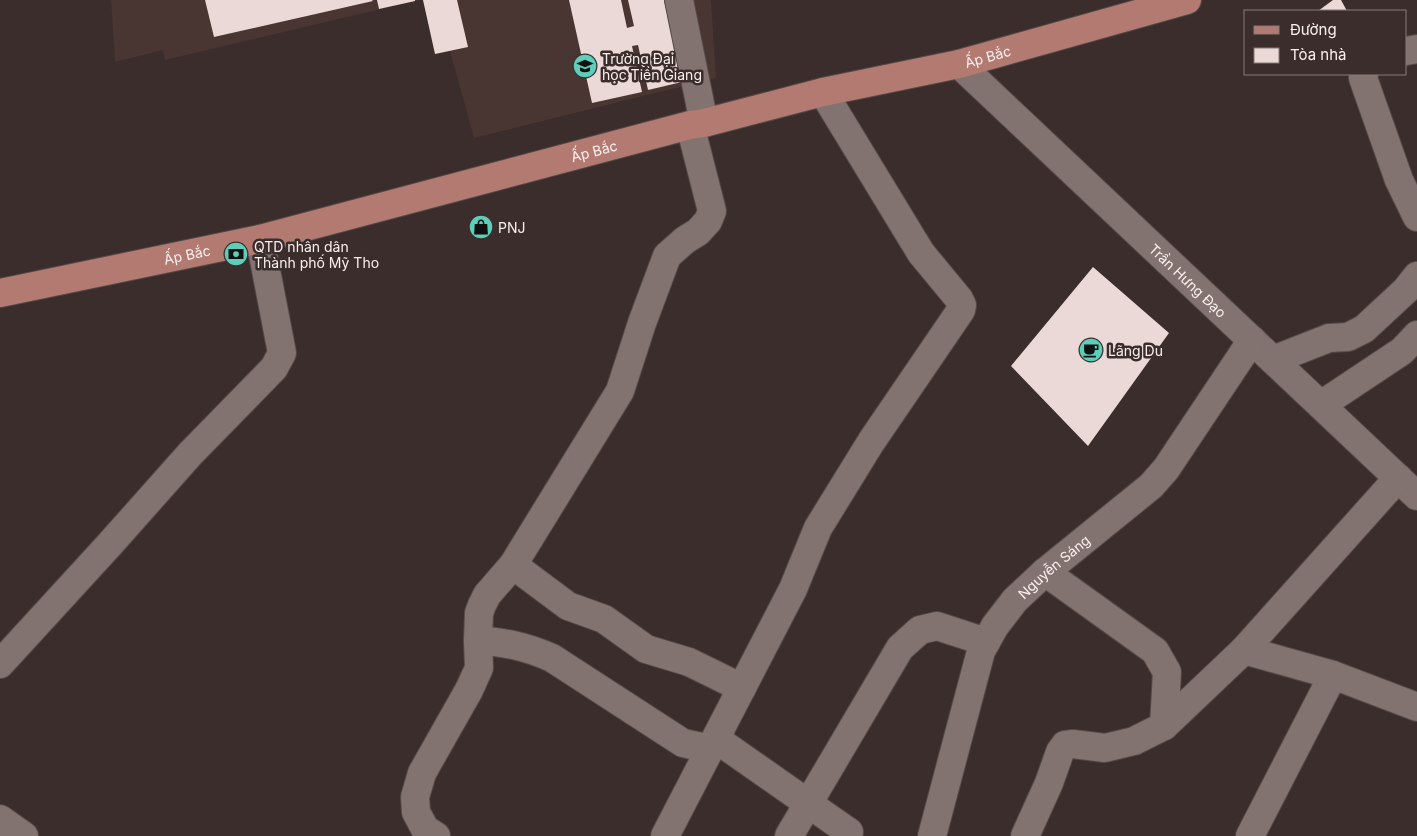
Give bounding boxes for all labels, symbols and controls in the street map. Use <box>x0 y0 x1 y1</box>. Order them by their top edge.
legend <box>1244 10 1407 75</box>
text: Đường <box>1290 20 1337 39</box>
street label: Ấp Bắc <box>962 41 1013 71</box>
text: Tòa nhà <box>1290 45 1346 64</box>
place label: Trường Đại học Tiền Giang <box>602 50 702 83</box>
school or university icon: Trường Đại học Tiền Giang <box>572 53 598 79</box>
street label: Ấp Bắc <box>568 136 619 165</box>
shop icon: PNJ <box>468 214 494 240</box>
place label: PNJ <box>498 219 525 236</box>
place label: QTD nhân dân Thành phố Mỹ Tho <box>254 238 379 271</box>
street label: Trần Hưng Đạo <box>1146 240 1230 321</box>
street label: Ấp Bắc <box>162 241 212 267</box>
bank icon: QTD nhân dân Thành phố Mỹ Tho <box>223 241 249 267</box>
cafe icon: Lãng Du <box>1078 337 1104 363</box>
place label: Lãng Du <box>1108 342 1163 359</box>
street label: Nguyễn Sáng <box>1014 531 1093 602</box>

